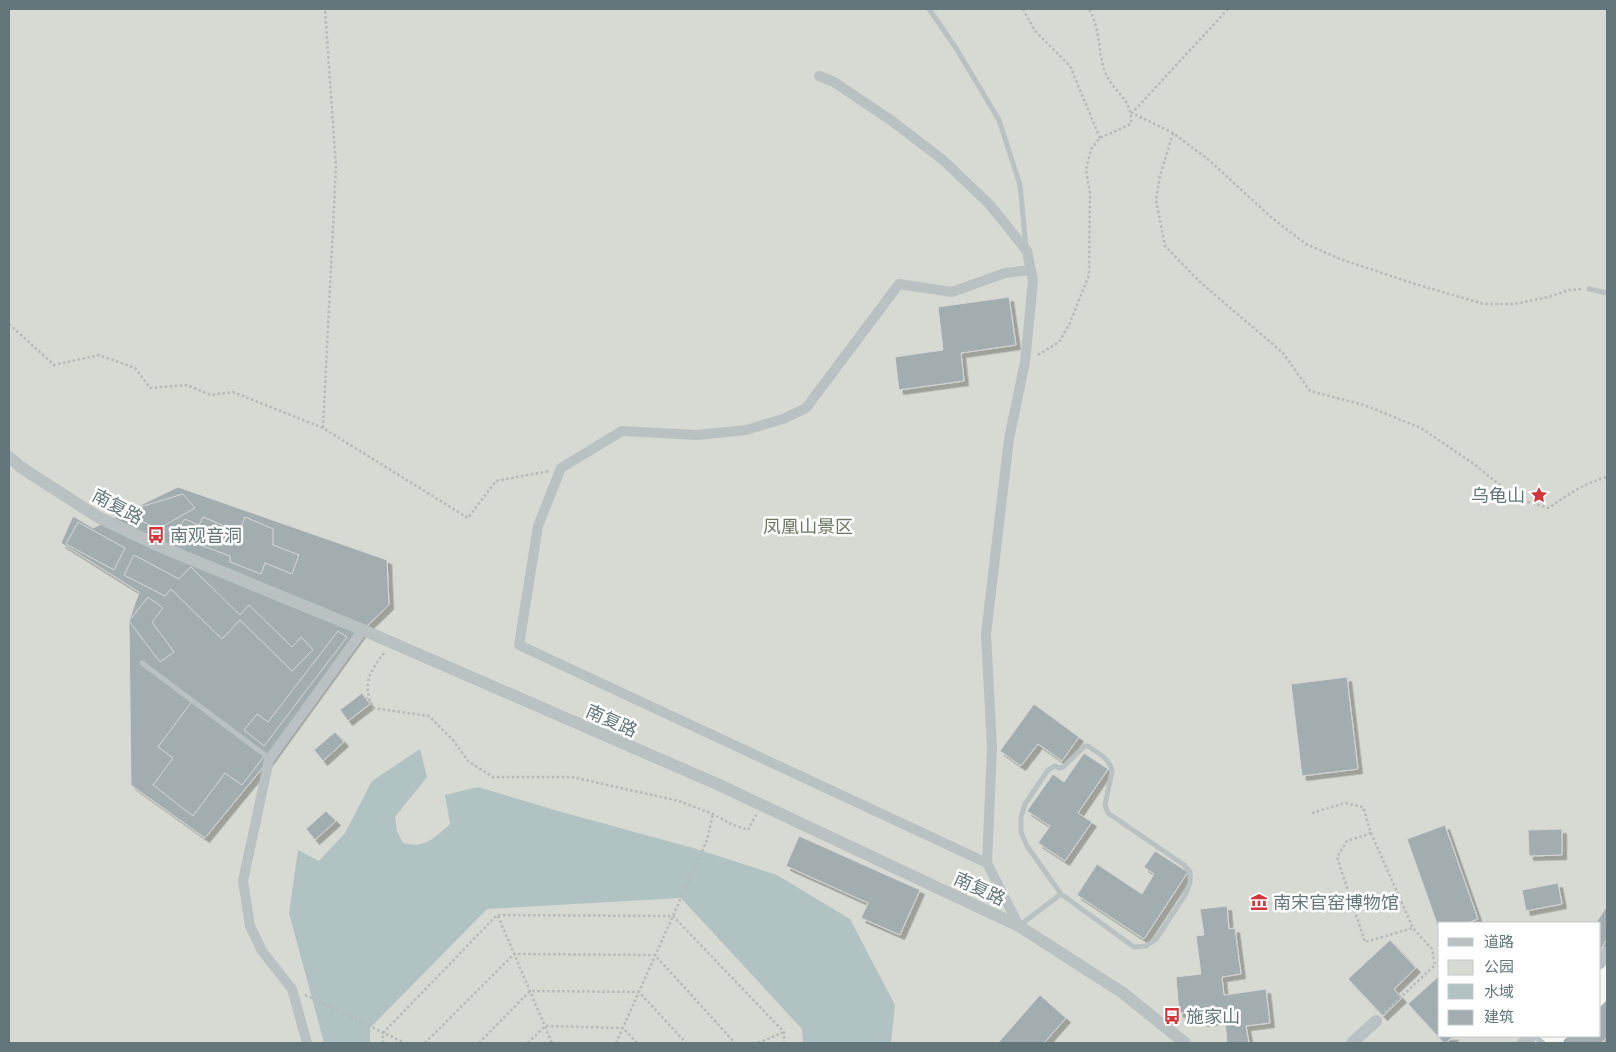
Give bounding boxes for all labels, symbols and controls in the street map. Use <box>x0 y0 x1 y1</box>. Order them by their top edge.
street label: 南复路 <box>89 484 147 528</box>
place label: 乌龟山 <box>1471 485 1525 505</box>
place icon: 乌龟山 <box>1529 485 1549 505</box>
park label: 凤凰山景区 <box>763 516 853 536</box>
bus stop icon: 南观音洞 <box>146 525 166 545</box>
place label: 南观音洞 <box>170 525 242 545</box>
street label: 南复路 <box>583 700 641 740</box>
street label: 南复路 <box>951 868 1009 908</box>
museum icon: 南宋官窑博物馆 <box>1249 892 1269 912</box>
place label: 南宋官窑博物馆 <box>1273 892 1399 912</box>
legend <box>1438 922 1601 1037</box>
text: 道路 <box>1484 933 1514 950</box>
text: 公园 <box>1484 958 1514 975</box>
text: 水域 <box>1484 983 1514 1000</box>
bus stop icon: 施家山 <box>1162 1006 1182 1026</box>
place label: 施家山 <box>1186 1006 1240 1026</box>
text: 建筑 <box>1484 1008 1514 1025</box>

